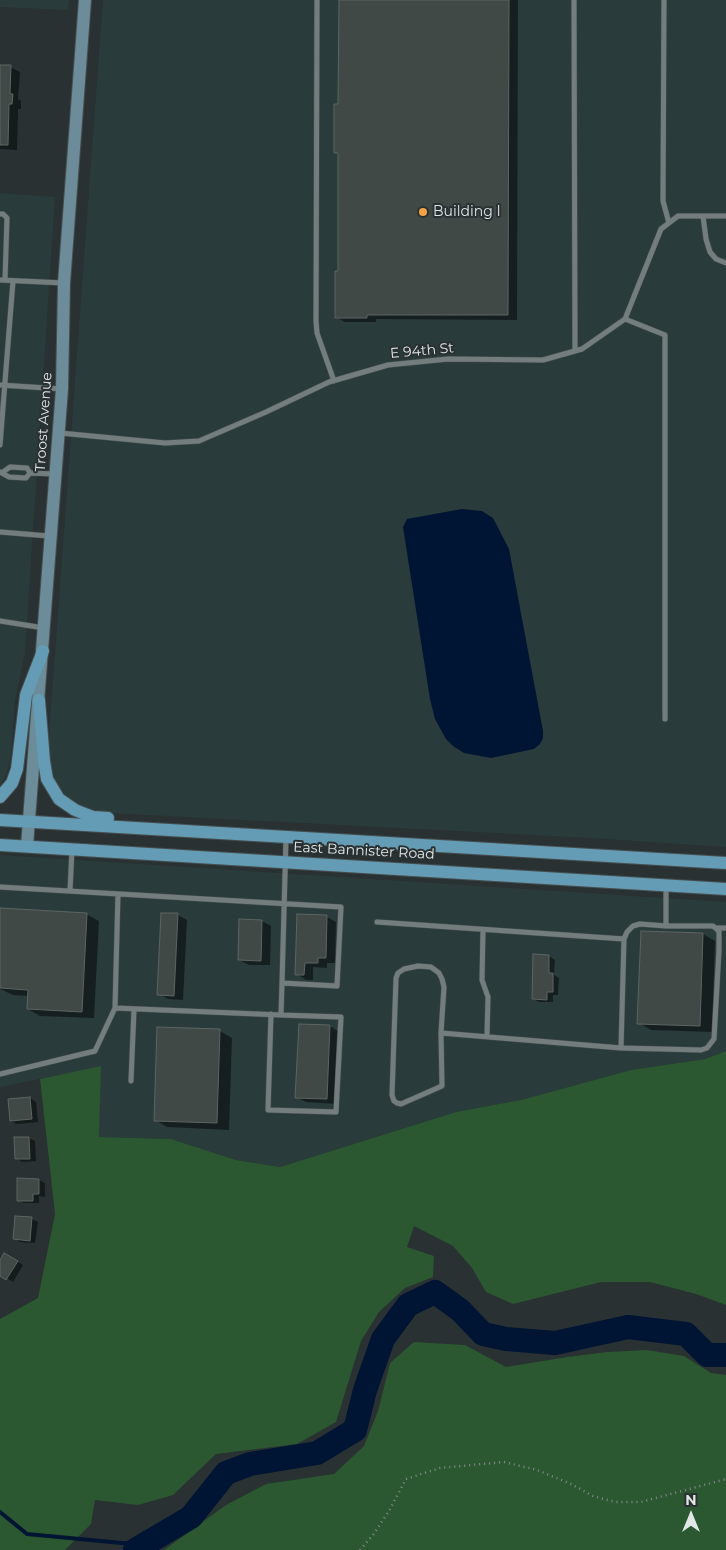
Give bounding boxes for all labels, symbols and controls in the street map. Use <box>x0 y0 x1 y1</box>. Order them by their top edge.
place label: Building I <box>433 204 501 220</box>
marker: Building I <box>417 206 429 218</box>
street label: E 94th St <box>389 340 455 362</box>
street label: Troost Avenue <box>32 372 56 472</box>
street label: East Bannister Road <box>293 839 435 863</box>
north arrow <box>666 1490 716 1540</box>
text: N <box>685 1491 697 1509</box>

